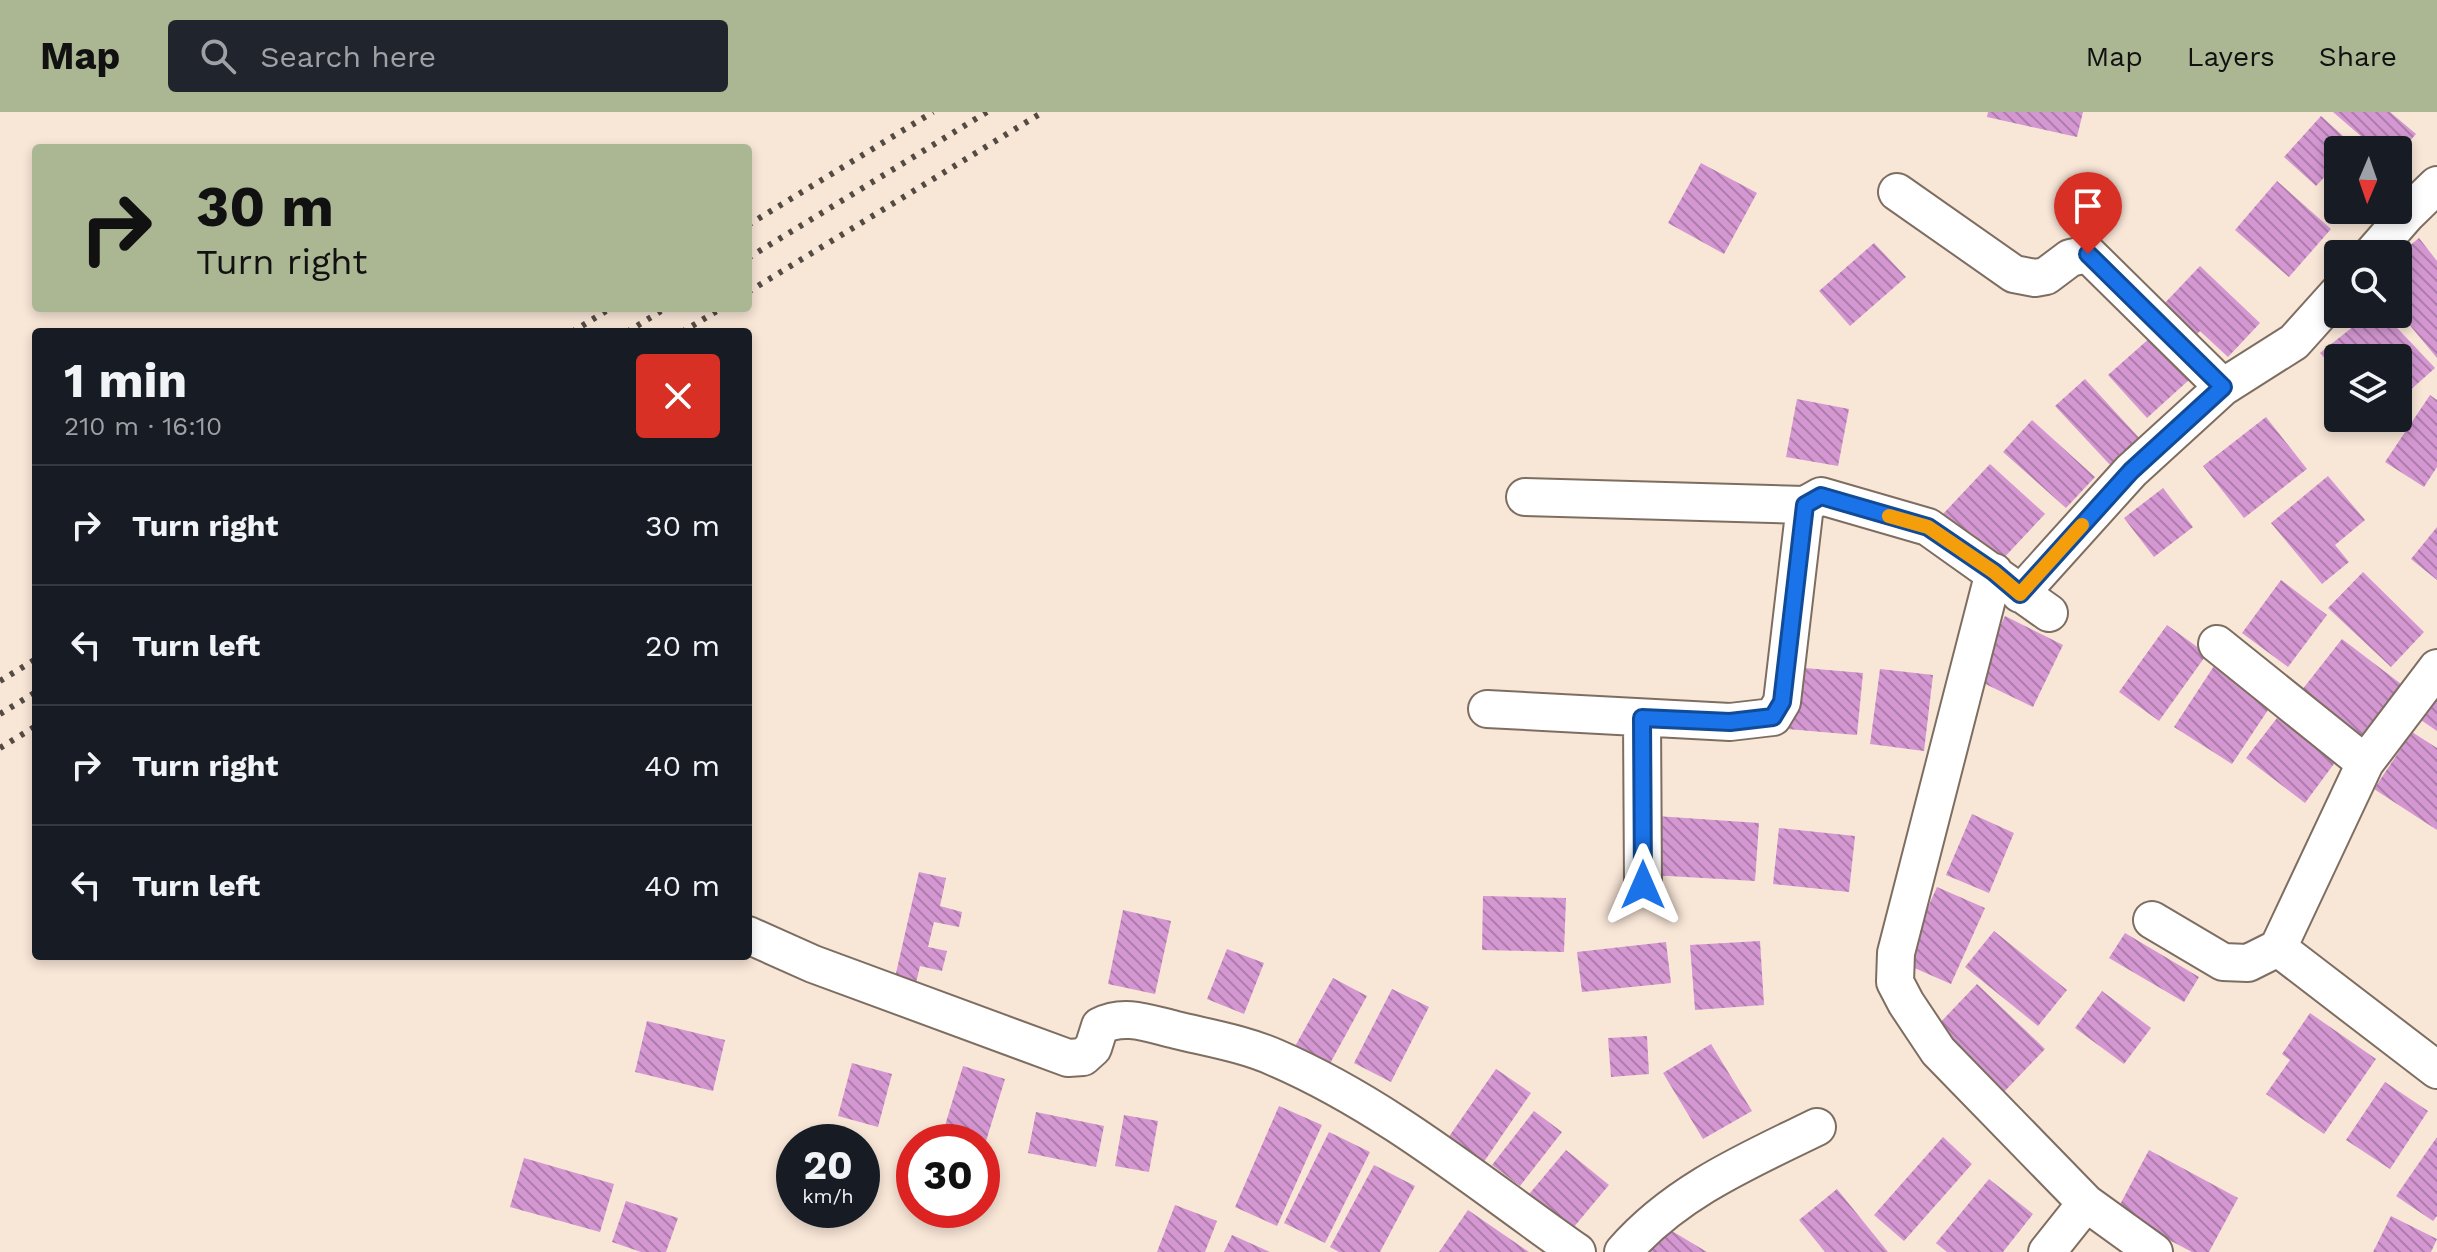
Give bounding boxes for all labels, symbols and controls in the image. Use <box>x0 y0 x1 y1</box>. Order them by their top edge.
search box <box>168 20 728 92</box>
text: Map <box>40 34 120 78</box>
icon: search <box>196 34 240 78</box>
text: Search here <box>260 39 436 74</box>
text: Map <box>2086 40 2143 73</box>
text: Layers <box>2187 40 2275 73</box>
text: Share <box>2319 40 2397 73</box>
north arrow <box>2324 136 2412 224</box>
map controls <box>2324 136 2412 432</box>
pin <box>2054 172 2122 254</box>
text: 30 m <box>196 174 334 240</box>
icon: right <box>64 176 168 280</box>
icon: arrive <box>2066 184 2110 228</box>
button: search <box>2324 240 2412 328</box>
text: Turn right <box>196 241 367 283</box>
button: layers <box>2324 344 2412 432</box>
text: 1 min <box>64 352 187 409</box>
button: close <box>636 354 720 438</box>
text: 210 m · 16:10 <box>64 411 222 441</box>
icon: right <box>64 503 108 547</box>
text: Turn right <box>132 508 278 543</box>
text: 30 m <box>645 508 720 543</box>
icon: left <box>64 623 108 667</box>
text: Turn left <box>132 628 260 663</box>
text: 20 m <box>645 628 720 663</box>
icon: right <box>64 743 108 787</box>
text: Turn right <box>132 748 278 783</box>
text: 40 m <box>644 748 720 783</box>
position arrow <box>1601 843 1685 927</box>
icon: left <box>64 863 108 907</box>
text: Turn left <box>132 868 260 903</box>
text: 40 m <box>644 868 720 903</box>
speed limit sign: 30 <box>896 1124 1000 1228</box>
text: 20 <box>803 1142 853 1189</box>
text: km/h <box>802 1184 854 1208</box>

